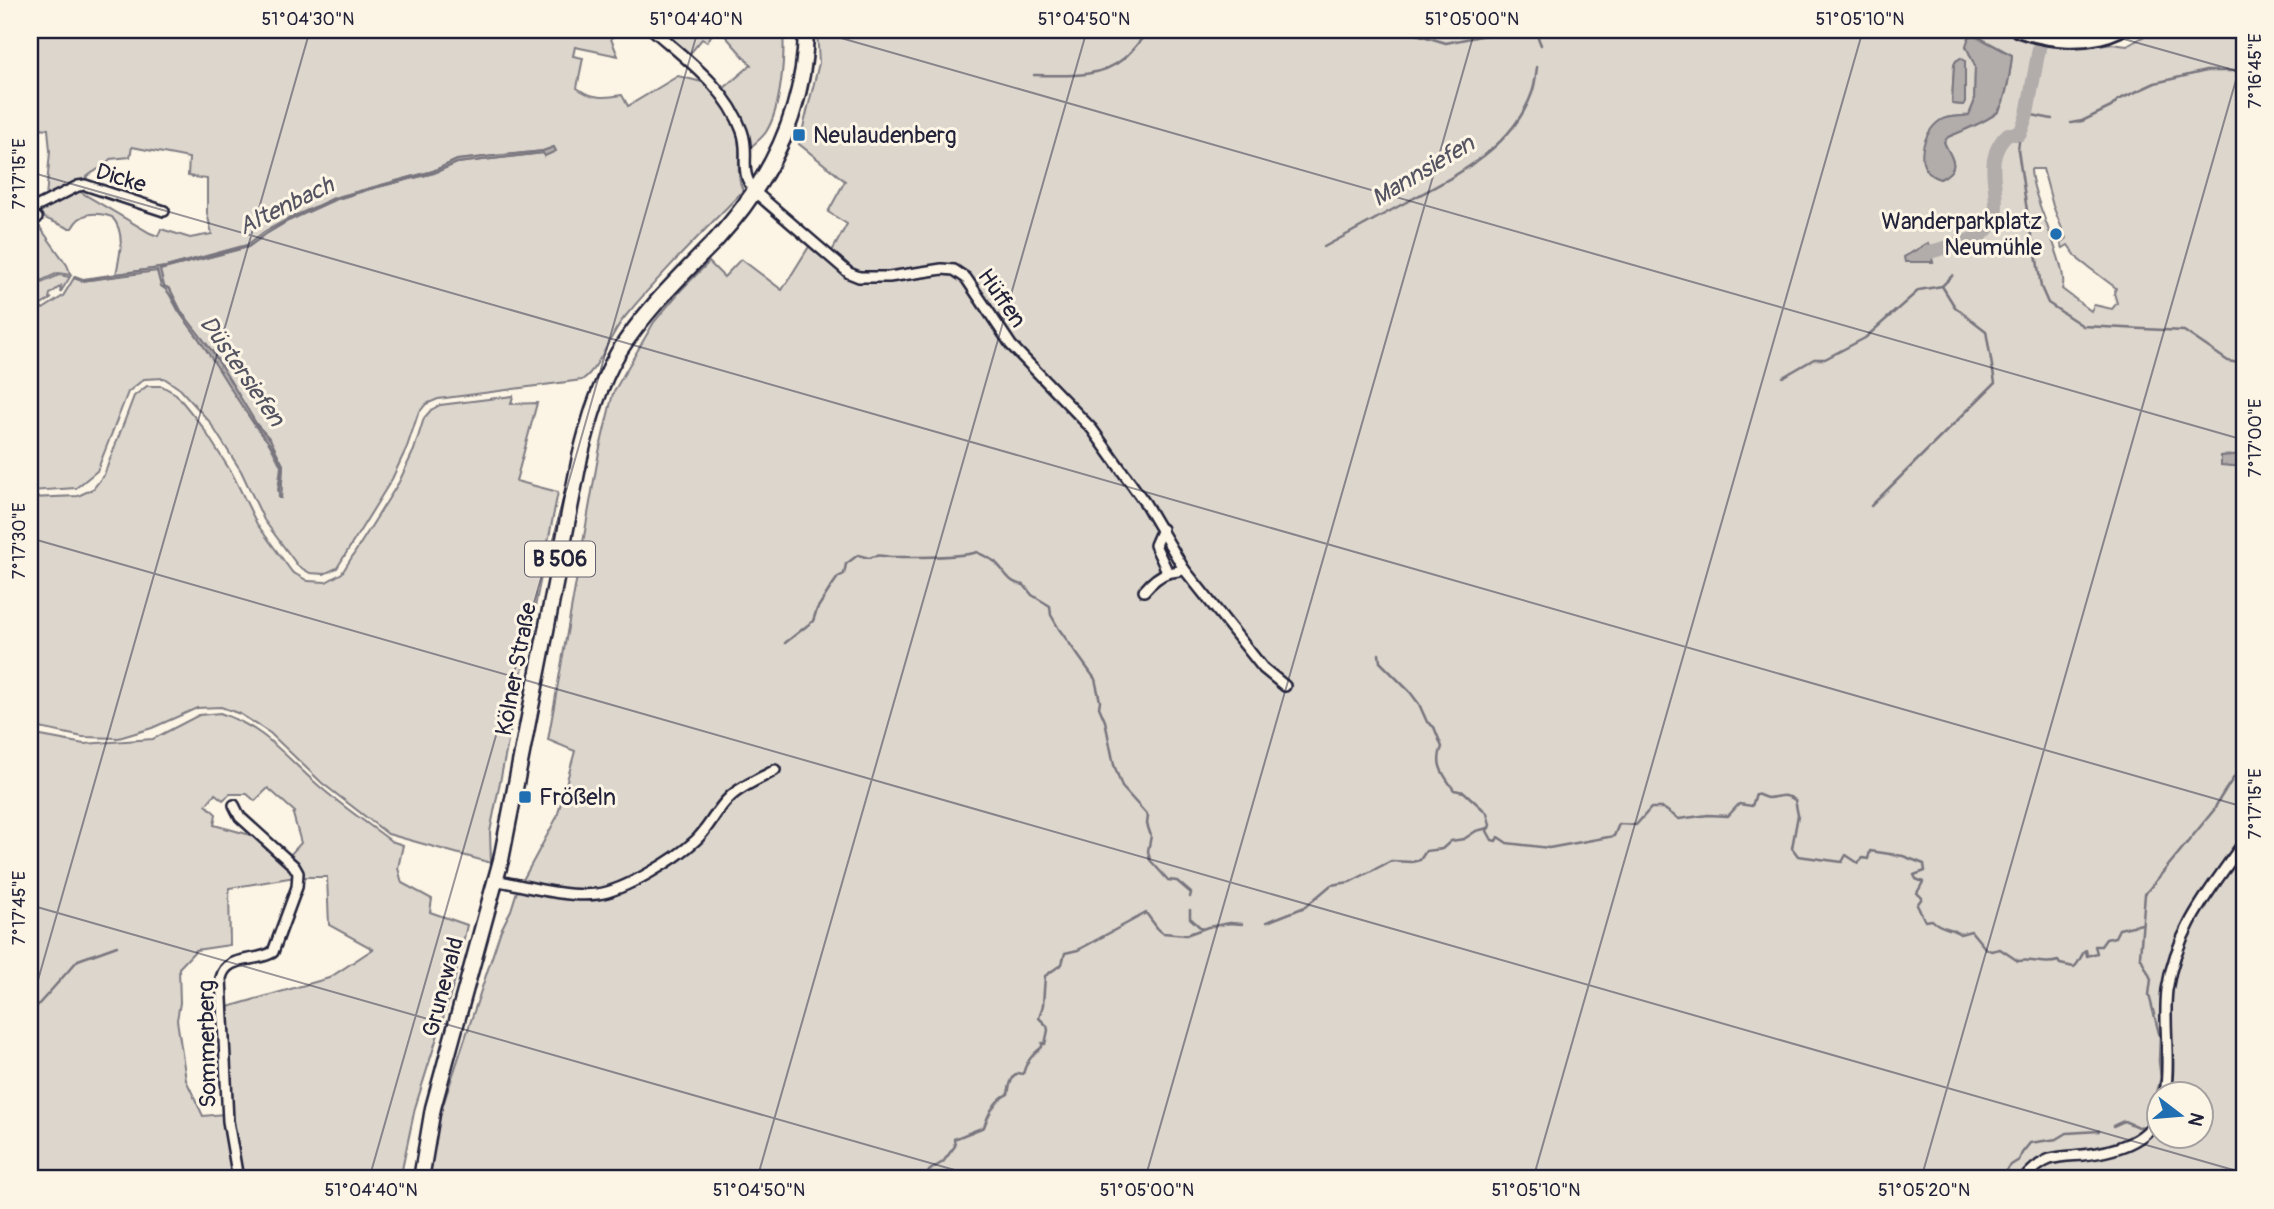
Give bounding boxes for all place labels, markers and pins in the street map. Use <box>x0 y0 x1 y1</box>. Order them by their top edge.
place label: Neulaudenberg <box>813 121 957 150</box>
marker: Neulaudenberg <box>791 127 807 143</box>
place label: Wanderparkplatz Neumühle <box>1881 207 2043 262</box>
marker: Wanderparkplatz Neumühle <box>2048 226 2064 242</box>
place label: Frößeln <box>539 783 616 812</box>
marker: Frößeln <box>517 789 533 805</box>

